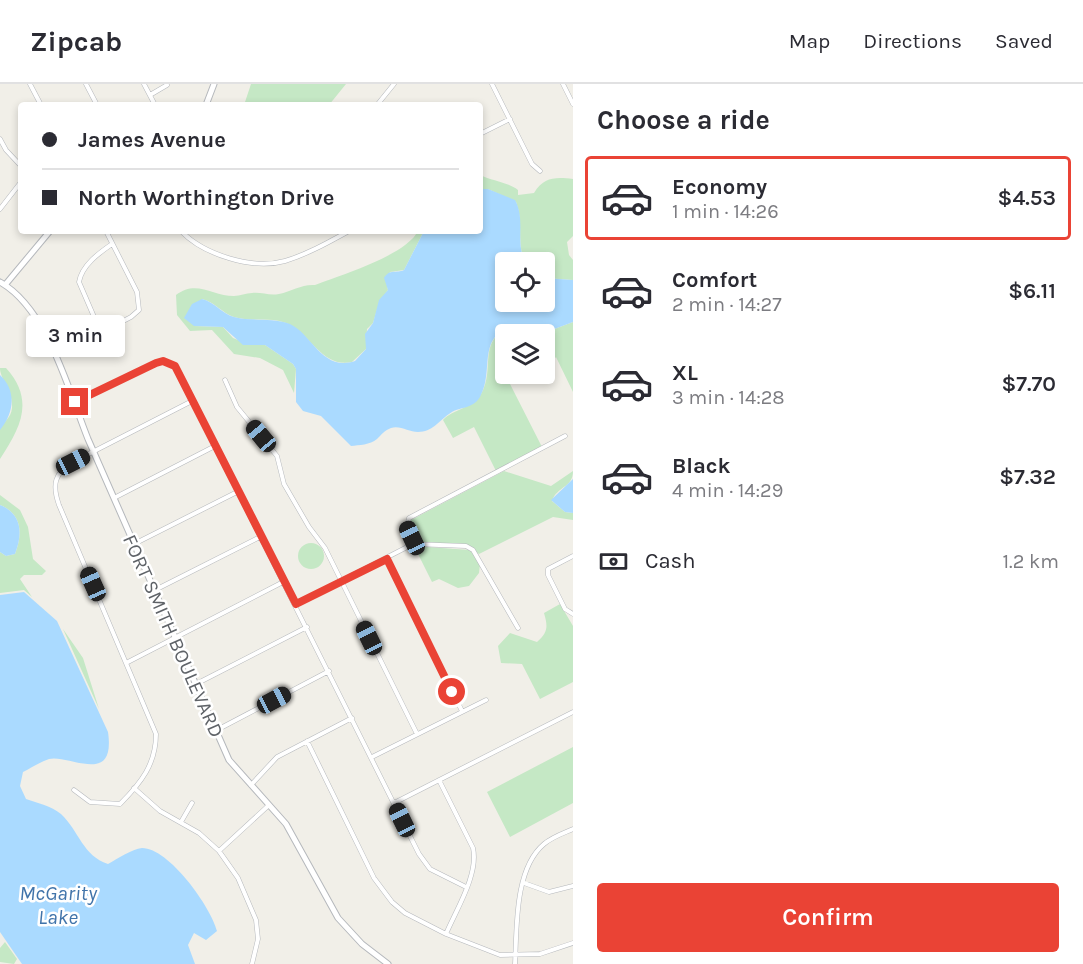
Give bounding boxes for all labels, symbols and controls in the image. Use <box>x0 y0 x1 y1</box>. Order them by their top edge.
text: Zipcab <box>30 25 122 58</box>
text: Map <box>789 29 830 53</box>
text: Directions <box>863 29 962 53</box>
text: Saved <box>995 29 1053 53</box>
text: Choose a ride <box>597 104 770 136</box>
text: James Avenue <box>78 127 226 153</box>
icon: car <box>600 171 654 225</box>
text: Economy <box>672 174 767 200</box>
text: North Worthington Drive <box>78 185 334 211</box>
text: $4.53 <box>998 185 1056 211</box>
text: 1 min · 14:26 <box>672 200 779 223</box>
map controls <box>495 252 555 384</box>
button: locate <box>495 252 555 312</box>
icon: car <box>600 264 654 318</box>
text: Comfort <box>672 267 757 293</box>
text: $6.11 <box>1008 278 1056 304</box>
text: 2 min · 14:27 <box>672 293 782 316</box>
callout: 3 min <box>26 315 124 357</box>
text: 3 min <box>48 324 103 347</box>
button: layers <box>495 324 555 384</box>
icon: car <box>600 357 654 411</box>
text: XL <box>672 360 698 386</box>
text: $7.70 <box>1001 371 1056 397</box>
text: 3 min · 14:28 <box>672 386 785 409</box>
route end <box>61 388 88 415</box>
car <box>243 416 279 456</box>
car <box>53 446 93 478</box>
icon: car <box>600 450 654 504</box>
text: Black <box>672 453 731 479</box>
text: $7.32 <box>999 464 1056 490</box>
text: 4 min · 14:29 <box>672 479 783 502</box>
car <box>396 518 428 558</box>
street label: FORT SMITH BOULEVARD <box>118 531 228 741</box>
icon: cash <box>597 545 630 578</box>
text: Cash <box>645 548 695 574</box>
text: 1.2 km <box>1003 550 1059 573</box>
car <box>77 564 109 604</box>
car <box>353 618 385 658</box>
route start <box>438 678 465 705</box>
car <box>254 684 294 716</box>
car <box>386 800 418 840</box>
water label: McGarity Lake <box>19 881 98 929</box>
button: Confirm <box>597 883 1059 952</box>

